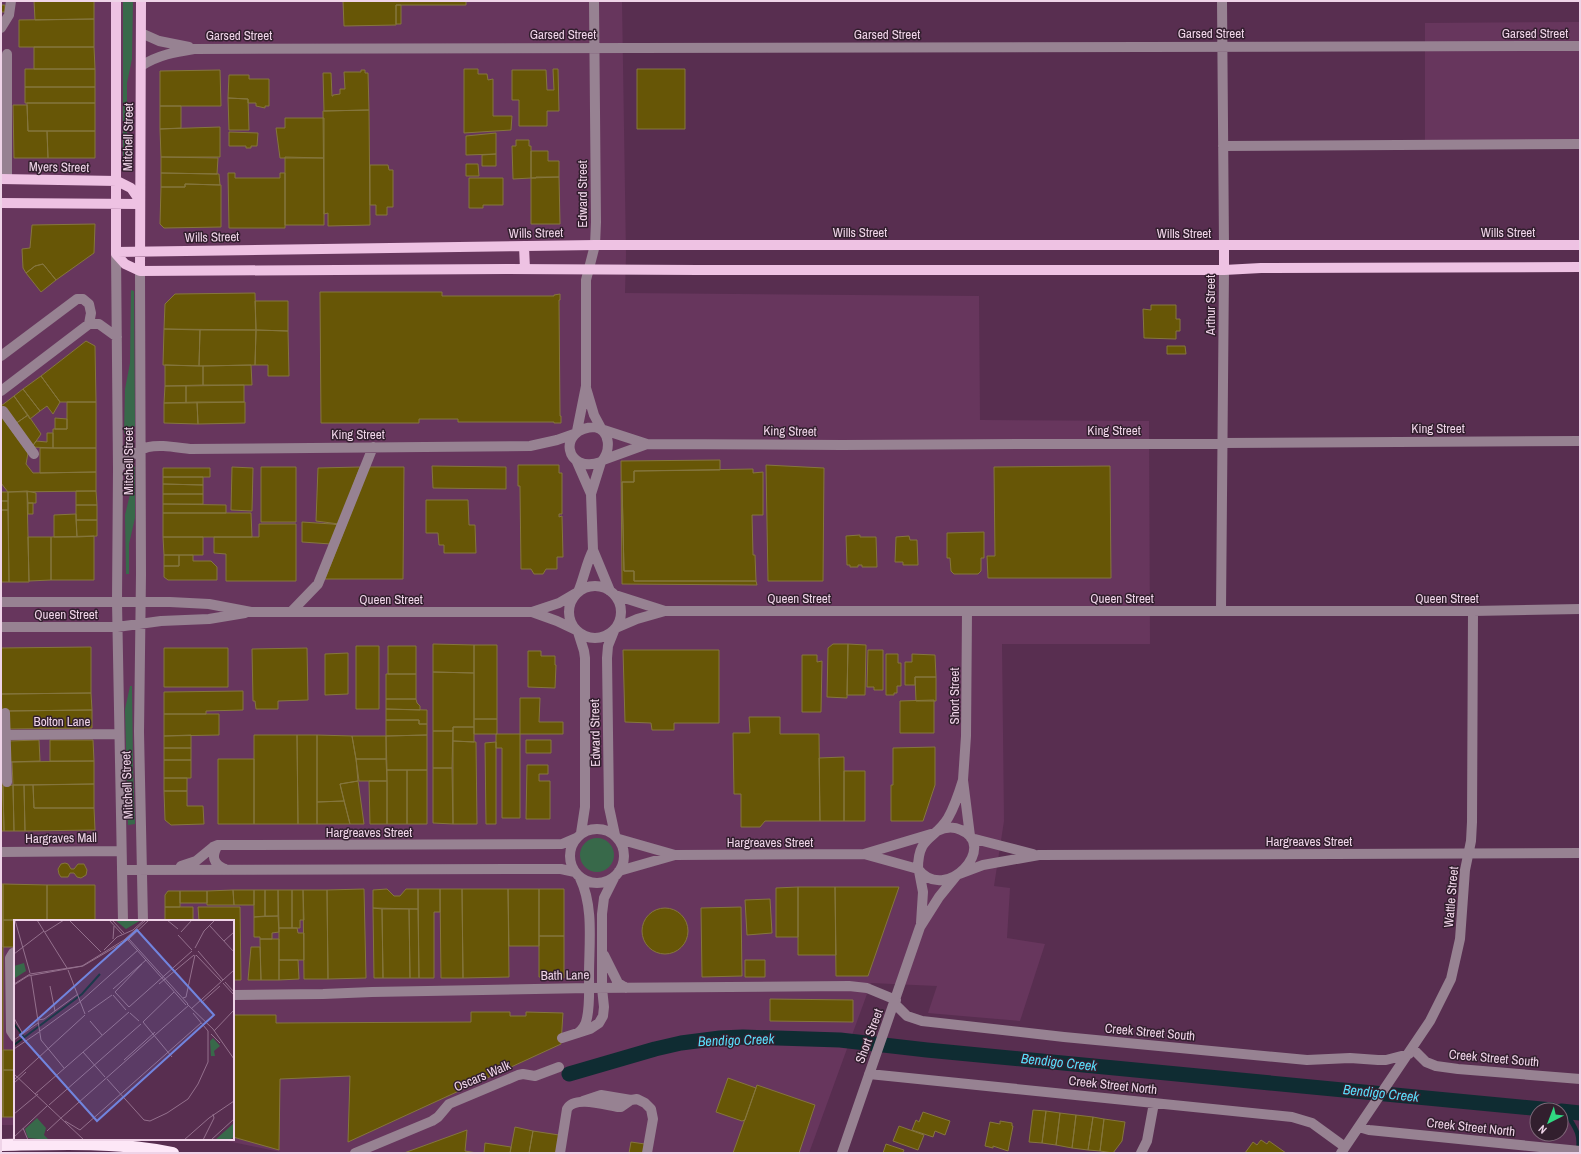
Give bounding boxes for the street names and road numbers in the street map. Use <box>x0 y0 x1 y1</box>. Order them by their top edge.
street label: Garsed Street <box>1178 25 1244 42</box>
street label: Garsed Street <box>1502 25 1568 42</box>
street label: Garsed Street <box>530 26 596 43</box>
street label: Garsed Street <box>854 26 920 43</box>
street label: Garsed Street <box>206 27 272 44</box>
street label: Mitchell Street <box>119 103 137 171</box>
street label: Myers Street <box>29 158 89 176</box>
street label: Edward Street <box>574 160 591 228</box>
street label: Wills Street <box>509 224 563 242</box>
street label: Wills Street <box>833 224 887 241</box>
street label: Wills Street <box>1481 224 1535 241</box>
street label: Wills Street <box>1157 225 1211 242</box>
street label: Wills Street <box>185 228 239 246</box>
street label: Arthur Street <box>1202 275 1219 336</box>
street label: King Street <box>1411 420 1465 437</box>
street label: King Street <box>763 422 817 440</box>
street label: King Street <box>1087 422 1141 439</box>
street label: King Street <box>331 426 385 443</box>
street label: Mitchell Street <box>120 427 137 495</box>
street label: Queen Street <box>767 590 831 607</box>
street label: Queen Street <box>1090 590 1154 607</box>
street label: Queen Street <box>1415 590 1479 607</box>
street label: Queen Street <box>359 591 423 608</box>
street label: Queen Street <box>34 606 98 623</box>
street label: Short Street <box>946 668 963 724</box>
street label: Edward Street <box>586 699 604 767</box>
street label: Bolton Lane <box>34 713 91 730</box>
street label: Mitchell Street <box>117 751 137 819</box>
street label: Hargreaves Street <box>326 824 412 841</box>
street label: Hargraves Mall <box>25 829 97 847</box>
street label: Hargreaves Street <box>1266 833 1352 850</box>
street label: Hargreaves Street <box>727 834 813 851</box>
street label: Wattle Street <box>1440 866 1462 928</box>
street label: Bath Lane <box>541 966 590 984</box>
street label: Short Street <box>851 1006 887 1066</box>
street label: Creek Street South <box>1104 1020 1196 1044</box>
street label: Creek Street South <box>1448 1046 1540 1070</box>
street label: Oscars Walk <box>451 1056 514 1096</box>
street label: Creek Street North <box>1068 1072 1158 1098</box>
street label: Creek Street North <box>1426 1114 1516 1140</box>

